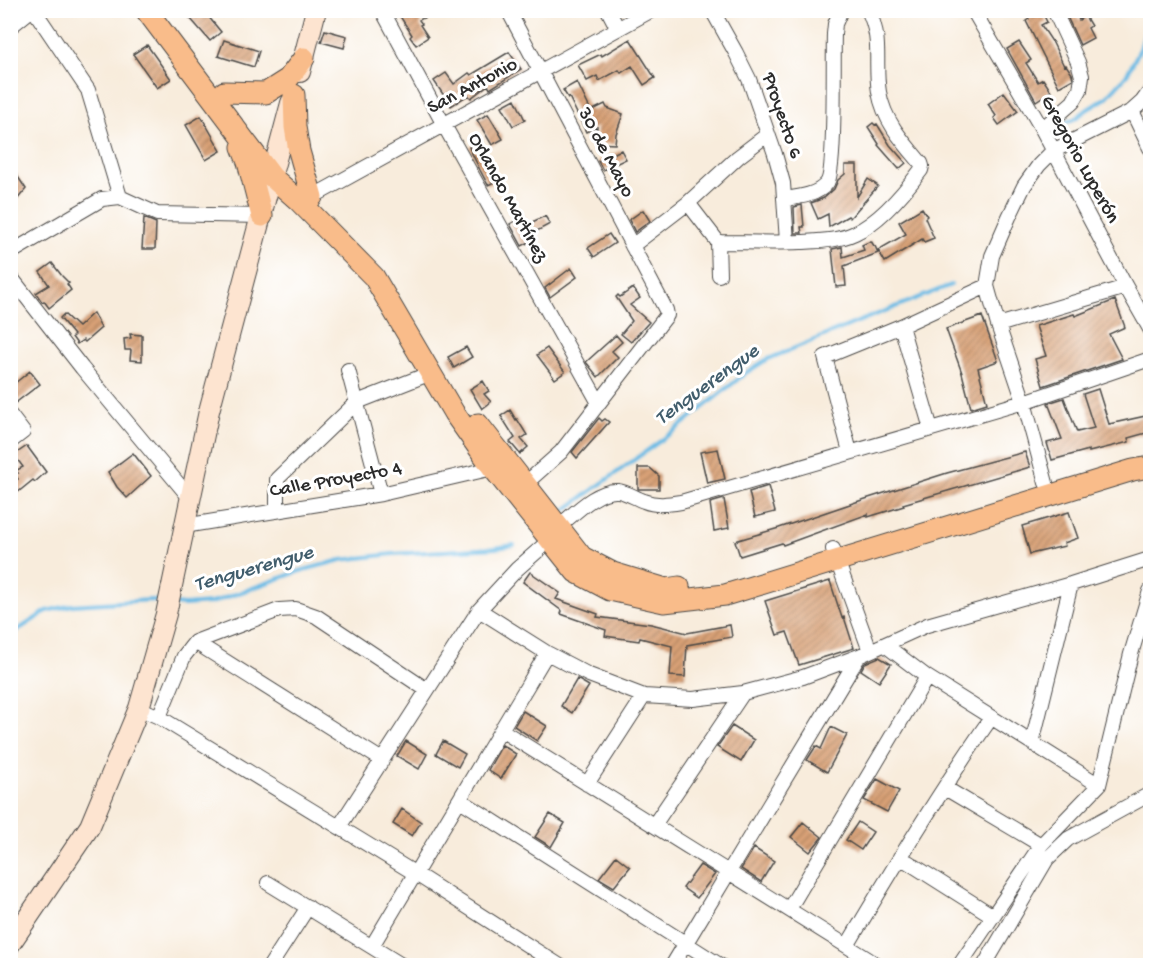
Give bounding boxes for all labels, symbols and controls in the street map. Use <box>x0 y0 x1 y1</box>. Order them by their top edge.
street label: San Antonio <box>424 54 522 120</box>
street label: Proyecto 6 <box>755 69 807 163</box>
street label: Gregorio Luperón <box>1034 92 1124 228</box>
street label: 30 de Mayo <box>571 103 638 202</box>
street label: Orlando Martínez <box>462 129 553 268</box>
water label: Tenguerengue <box>651 339 766 432</box>
street label: Calle Proyecto 4 <box>268 458 405 504</box>
water label: Tenguerengue <box>192 541 317 599</box>

